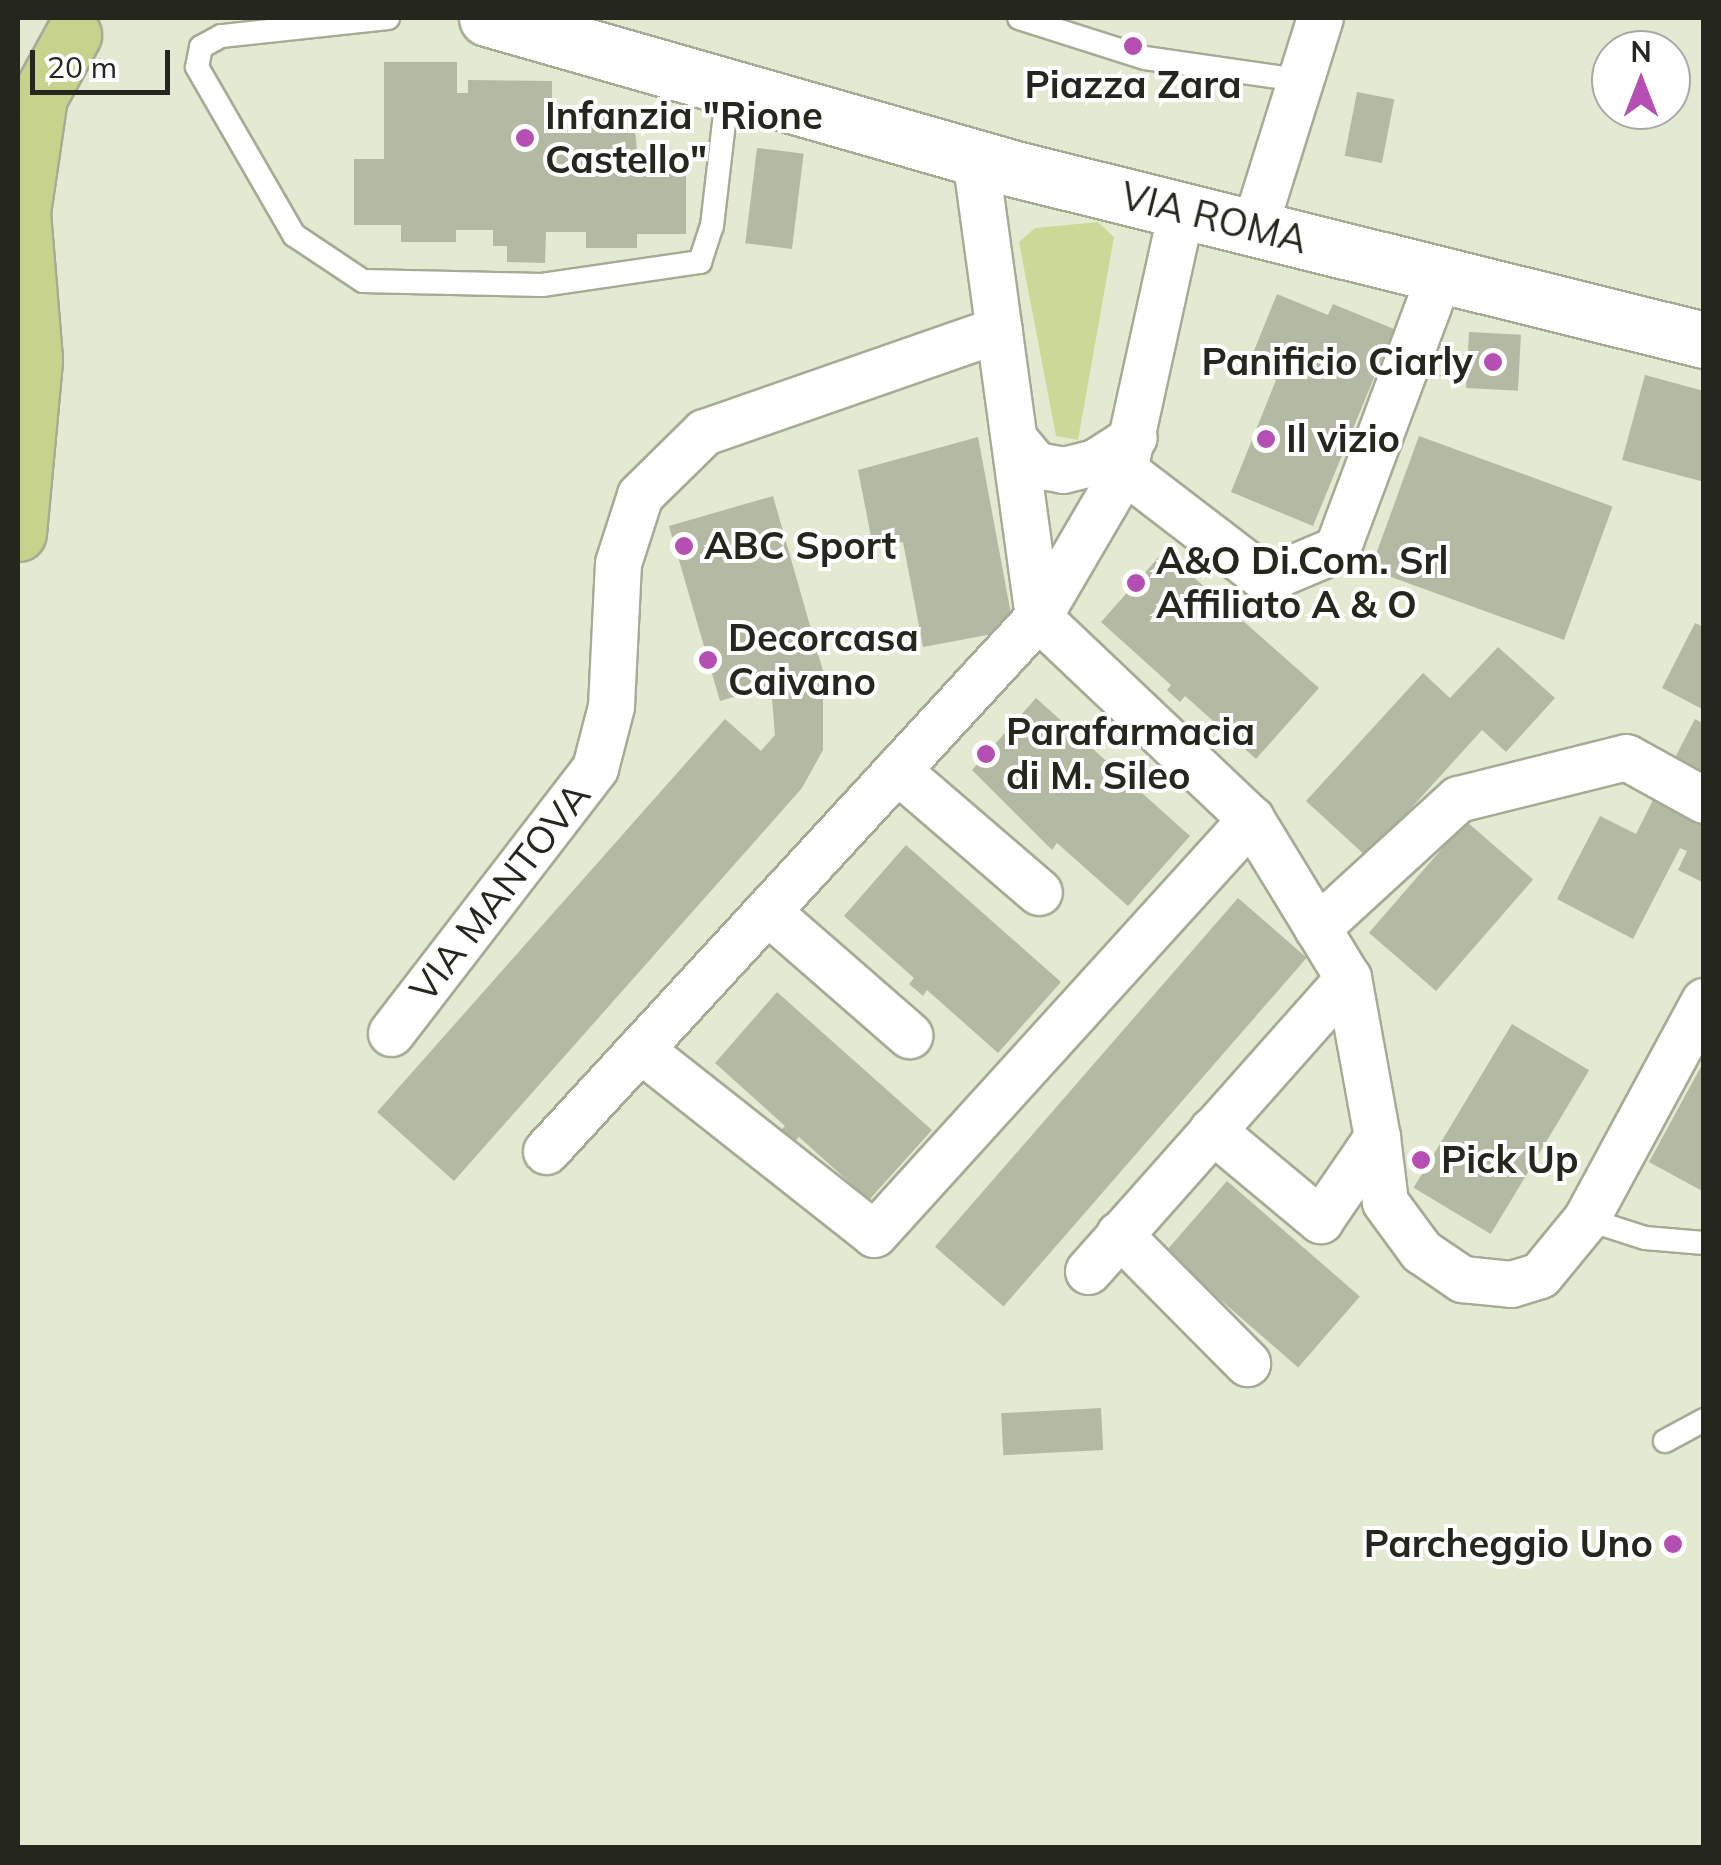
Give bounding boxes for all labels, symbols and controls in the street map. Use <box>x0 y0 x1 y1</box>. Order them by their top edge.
scale bar <box>35 30 175 92</box>
north arrow <box>1591 30 1691 130</box>
text: N <box>1630 34 1652 69</box>
marker: Piazza Zara <box>1122 35 1144 57</box>
text: 20 m <box>47 48 117 86</box>
place label: Piazza Zara <box>1024 62 1242 108</box>
place label: Infanzia "Rione Castello" <box>545 93 823 182</box>
marker: Infanzia "Rione Castello" <box>514 127 536 149</box>
street label: VIA ROMA <box>1116 173 1312 263</box>
place label: Panificio Ciarly <box>1201 339 1473 385</box>
marker: Panificio Ciarly <box>1482 351 1504 373</box>
place label: Il vizio <box>1286 416 1400 462</box>
marker: Il vizio <box>1255 428 1277 450</box>
place label: ABC Sport <box>704 523 896 569</box>
marker: ABC Sport <box>673 535 695 557</box>
place label: A&O Di.Com. Srl Affiliato A & O <box>1156 538 1448 628</box>
marker: A&O Di.Com. Srl Affiliato A & O <box>1125 572 1147 594</box>
place label: Decorcasa Caivano <box>728 615 919 704</box>
marker: Decorcasa Caivano <box>697 649 719 671</box>
place label: Parafarmacia di M. Sileo <box>1006 709 1255 798</box>
marker: Parafarmacia di M. Sileo <box>975 743 997 765</box>
street label: VIA MANTOVA <box>400 773 600 1011</box>
place label: Pick Up <box>1441 1137 1578 1183</box>
marker: Pick Up <box>1410 1149 1432 1171</box>
place label: Parcheggio Uno <box>1364 1521 1653 1567</box>
marker: Parcheggio Uno <box>1662 1533 1684 1555</box>

